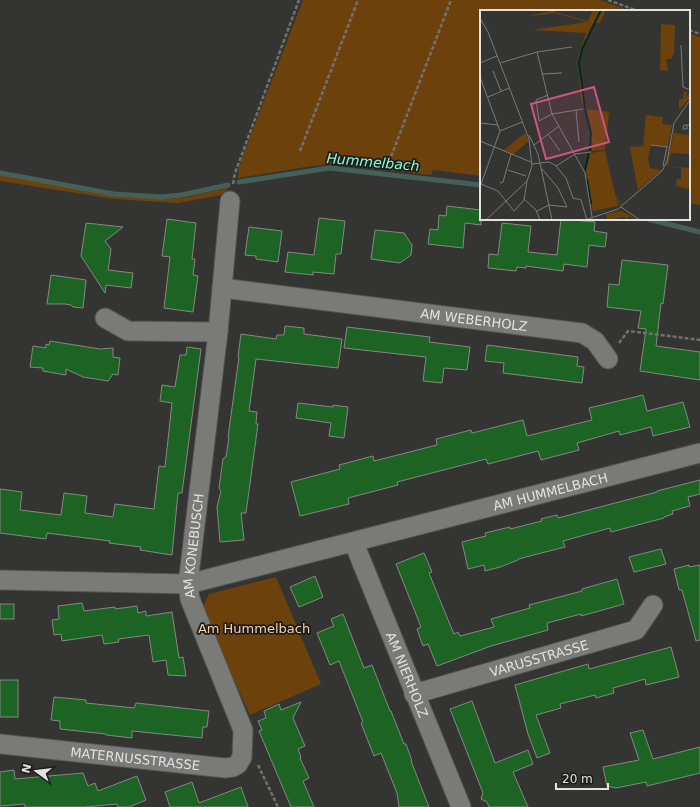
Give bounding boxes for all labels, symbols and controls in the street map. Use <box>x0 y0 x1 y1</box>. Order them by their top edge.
inset map <box>480 10 690 220</box>
water label: Hummelbach <box>326 150 420 174</box>
street label: AM WEBERHOLZ <box>420 305 528 334</box>
street label: AM HUMMELBACH <box>491 469 609 513</box>
street label: AM KONEBUSCH <box>180 493 206 599</box>
park label: Am Hummelbach <box>198 621 310 636</box>
street label: AM NIERHOLZ <box>383 629 431 720</box>
street label: VARUSSTRASSE <box>488 637 590 679</box>
street label: MATERNUSSTRASSE <box>70 744 201 773</box>
north arrow <box>16 751 56 791</box>
text: N <box>19 762 34 775</box>
scale bar <box>556 765 608 791</box>
text: 20 m <box>562 772 593 786</box>

